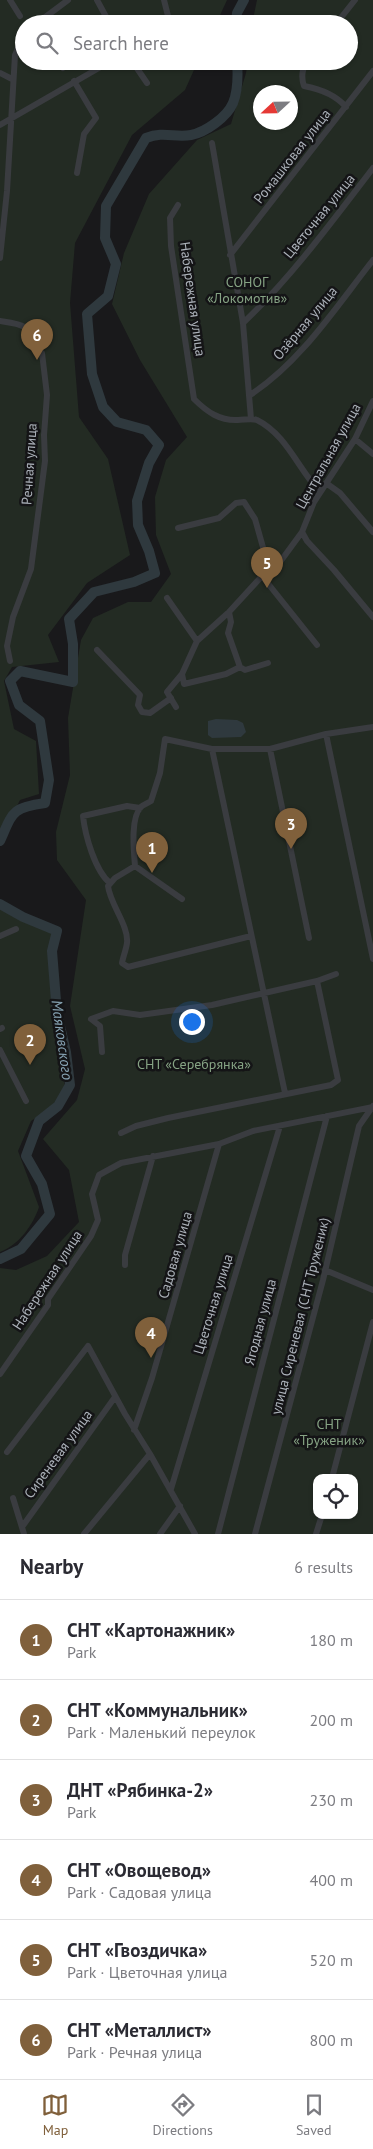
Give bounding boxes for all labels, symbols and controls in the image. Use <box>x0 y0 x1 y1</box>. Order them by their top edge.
search box <box>15 15 358 70</box>
icon: search <box>33 29 61 57</box>
text: Search here <box>73 31 169 55</box>
north arrow <box>253 85 298 130</box>
street label: Ромашковая улица <box>249 105 335 207</box>
street label: Цветочная улица <box>279 170 359 262</box>
street label: Набережная улица <box>176 241 210 357</box>
park label: СОНОГ «Локомотив» <box>207 273 287 307</box>
street label: Озёрная улица <box>269 282 341 364</box>
pin: 6 <box>21 319 53 360</box>
street label: Центральная улица <box>291 400 365 512</box>
street label: Речная улица <box>17 423 41 505</box>
pin: 5 <box>251 547 283 588</box>
pin: 3 <box>275 808 307 849</box>
pin: 1 <box>136 832 168 873</box>
water label: Маяковского <box>47 999 78 1081</box>
your location <box>179 1009 205 1035</box>
pin: 2 <box>14 1024 46 1065</box>
park label: СНТ «Серебрянка» <box>137 1055 251 1073</box>
street label: Садовая улица <box>154 1209 196 1301</box>
street label: улица Сиреневая (СНТ Труженик) <box>267 1215 333 1417</box>
street label: Набережная улица <box>8 1227 86 1333</box>
street label: Цветочная улица <box>189 1252 237 1356</box>
street label: Ягодная улица <box>240 1277 280 1367</box>
pin: 4 <box>135 1317 167 1358</box>
street label: Сиреневая улица <box>20 1406 96 1502</box>
park label: СНТ «Труженик» <box>293 1415 365 1449</box>
map controls <box>313 1474 358 1519</box>
button: locate <box>313 1474 358 1519</box>
text: Nearby <box>20 1553 83 1580</box>
text: 6 results <box>294 1557 353 1577</box>
text: СНТ «Картонажник» <box>67 1618 235 1642</box>
text: 1 <box>31 1630 41 1650</box>
text: 180 m <box>310 1630 353 1650</box>
text: Park <box>67 1642 96 1662</box>
text: СНТ «Коммунальник» <box>67 1698 248 1722</box>
text: 2 <box>31 1710 41 1730</box>
text: 200 m <box>310 1710 353 1730</box>
text: Park · Маленький переулок <box>67 1722 256 1742</box>
text: ДНТ «Рябинка-2» <box>67 1778 213 1802</box>
text: 3 <box>31 1790 41 1810</box>
text: 230 m <box>310 1790 353 1810</box>
text: Park <box>67 1802 96 1822</box>
text: СНТ «Овощевод» <box>67 1858 211 1882</box>
text: 4 <box>31 1870 41 1890</box>
text: 400 m <box>310 1870 353 1890</box>
text: Park · Садовая улица <box>67 1882 212 1902</box>
text: СНТ «Гвоздичка» <box>67 1938 207 1962</box>
text: 5 <box>31 1950 41 1970</box>
text: 520 m <box>310 1950 353 1970</box>
text: Park · Цветочная улица <box>67 1962 228 1982</box>
text: СНТ «Металлист» <box>67 2018 212 2042</box>
text: 6 <box>31 2030 41 2050</box>
text: 800 m <box>310 2030 353 2050</box>
text: Park · Речная улица <box>67 2042 202 2062</box>
tab: Map <box>41 2091 69 2139</box>
tab: Directions <box>152 2091 213 2139</box>
tab: Saved <box>296 2091 332 2139</box>

